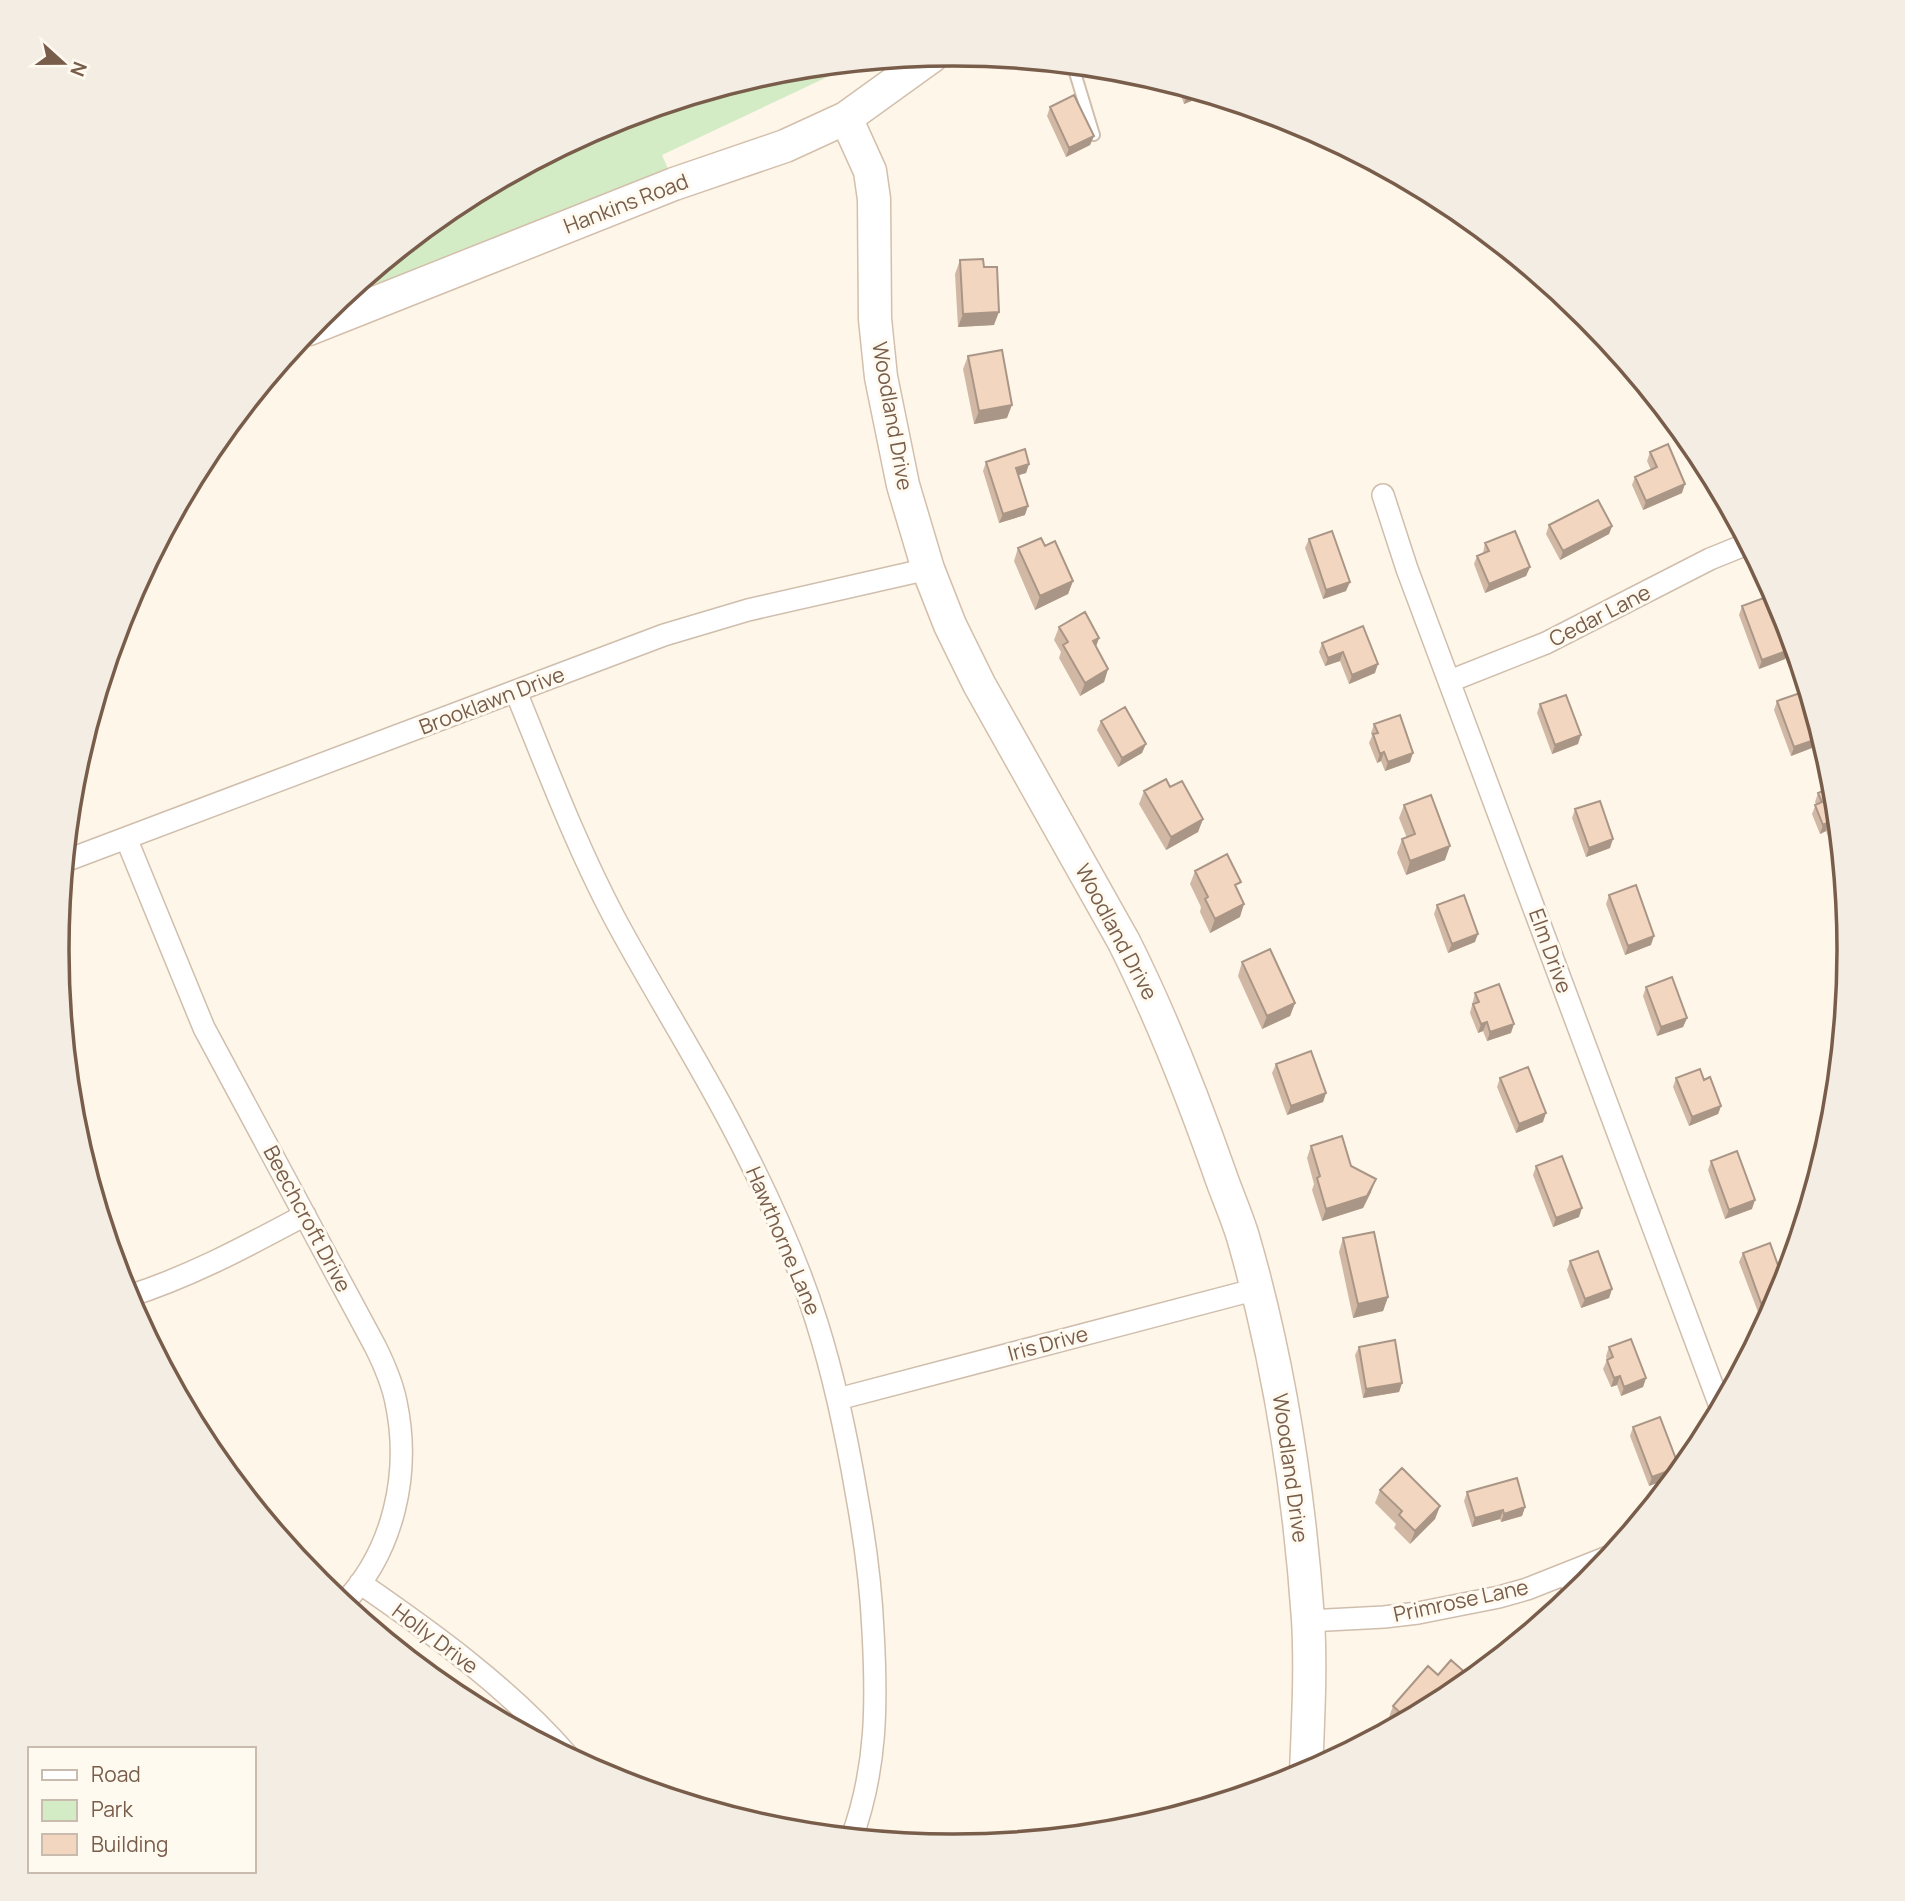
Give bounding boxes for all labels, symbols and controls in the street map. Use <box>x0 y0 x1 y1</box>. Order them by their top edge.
north arrow <box>28 28 98 98</box>
text: N <box>64 58 93 80</box>
street label: Hankins Road <box>559 166 692 240</box>
street label: Woodland Drive <box>866 339 920 492</box>
street label: Cedar Lane <box>1544 578 1655 653</box>
street label: Brooklawn Drive <box>415 659 568 741</box>
street label: Woodland Drive <box>1069 859 1165 1004</box>
street label: Elm Drive <box>1523 905 1579 997</box>
street label: Beechcroft Drive <box>257 1140 358 1297</box>
street label: Hawthorne Lane <box>740 1162 828 1319</box>
street label: Iris Drive <box>1005 1319 1091 1367</box>
street label: Woodland Drive <box>1267 1391 1315 1544</box>
street label: Primrose Lane <box>1391 1572 1531 1628</box>
street label: Holly Drive <box>387 1597 484 1680</box>
legend <box>28 1747 256 1873</box>
text: Road <box>91 1760 141 1788</box>
text: Park <box>91 1795 133 1823</box>
text: Building <box>91 1830 168 1858</box>

